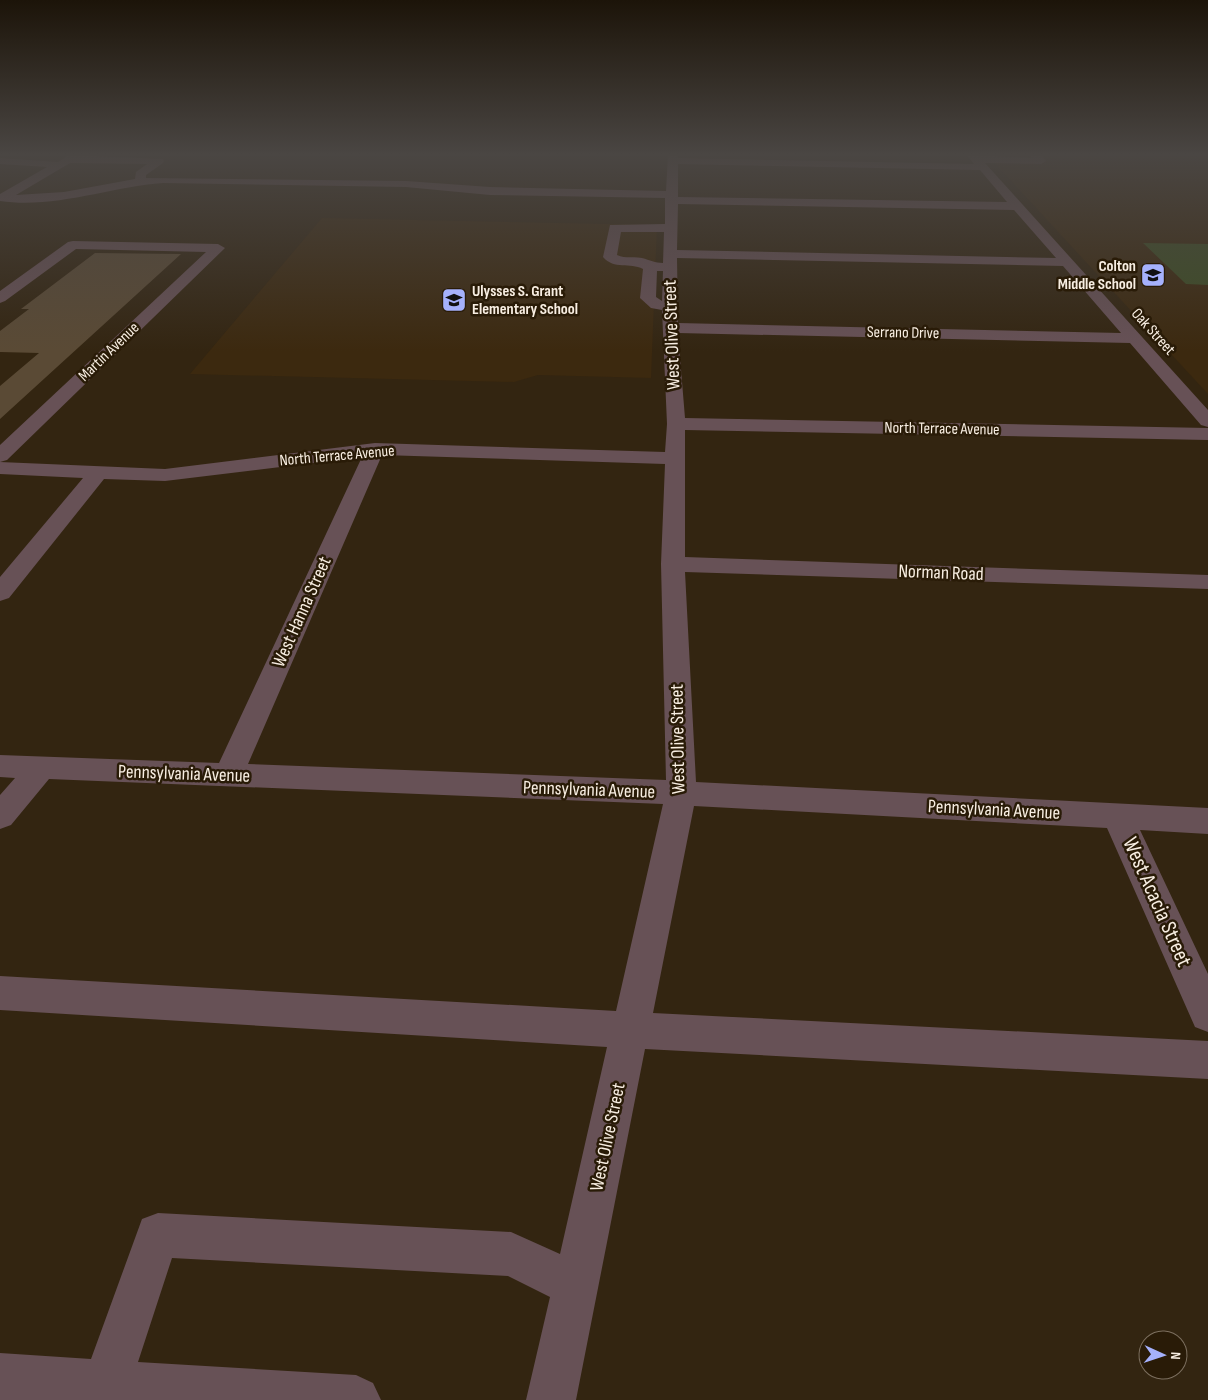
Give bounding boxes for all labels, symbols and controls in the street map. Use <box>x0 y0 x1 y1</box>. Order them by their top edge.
place label: Colton Middle School <box>1058 257 1136 294</box>
school or university icon: Colton Middle School <box>1140 262 1166 288</box>
street label: West Olive Street <box>659 279 685 390</box>
place label: Ulysses S. Grant Elementary School <box>472 282 578 319</box>
school or university icon: Ulysses S. Grant Elementary School <box>441 287 467 313</box>
street label: Oak Street <box>1127 305 1179 359</box>
street label: Martin Avenue <box>75 318 143 386</box>
street label: Serrano Drive <box>867 323 939 343</box>
street label: North Terrace Avenue <box>884 418 1000 440</box>
street label: North Terrace Avenue <box>279 442 395 470</box>
street label: West Hanna Street <box>267 553 337 671</box>
street label: Norman Road <box>898 560 984 586</box>
street label: West Olive Street <box>666 684 690 794</box>
street label: Pennsylvania Avenue <box>117 760 251 788</box>
street label: Pennsylvania Avenue <box>522 776 656 804</box>
street label: Pennsylvania Avenue <box>927 795 1061 825</box>
street label: West Acacia Street <box>1116 833 1198 971</box>
street label: West Olive Street <box>585 1081 631 1193</box>
north arrow <box>1138 1330 1188 1380</box>
text: N <box>1167 1351 1184 1360</box>

